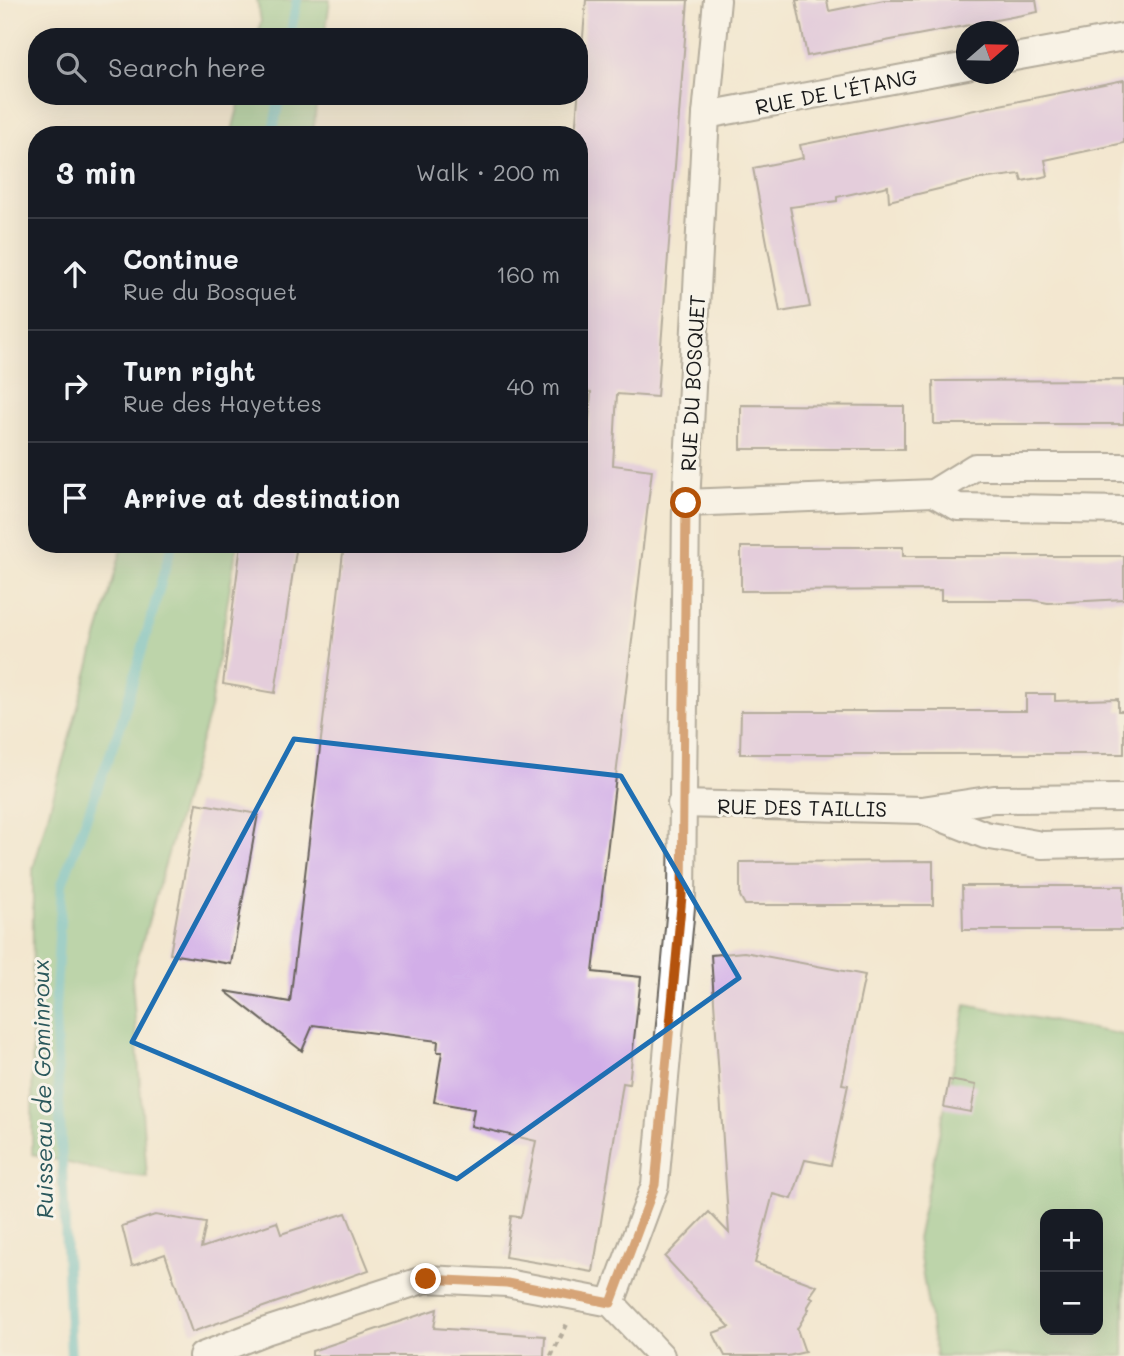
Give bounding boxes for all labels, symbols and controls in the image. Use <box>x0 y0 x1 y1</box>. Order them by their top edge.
north arrow <box>956 21 1019 84</box>
search box <box>28 28 588 105</box>
icon: search <box>52 48 90 86</box>
text: Search here <box>108 50 266 84</box>
street label: RUE DE L'ÉTANG <box>753 62 919 120</box>
text: 3 min <box>56 152 136 192</box>
text: Walk · 200 m <box>416 157 560 187</box>
text: Continue <box>123 242 239 276</box>
icon: ahead <box>56 255 94 293</box>
text: 160 m <box>496 259 560 289</box>
text: Rue du Bosquet <box>123 276 297 306</box>
street label: RUE DU BOSQUET <box>674 294 710 472</box>
text: Turn right <box>123 354 256 388</box>
icon: right <box>56 367 94 405</box>
text: 40 m <box>507 371 560 401</box>
text: Rue des Hayettes <box>123 388 322 418</box>
icon: arrive <box>56 479 94 517</box>
text: Arrive at destination <box>123 481 400 515</box>
route start <box>670 487 701 518</box>
street label: RUE DES TAILLIS <box>717 792 887 822</box>
water label: Ruisseau de Gominroux <box>25 959 59 1219</box>
map controls <box>1040 1209 1103 1335</box>
button: + <box>1040 1209 1103 1272</box>
route end <box>410 1263 441 1294</box>
button: − <box>1040 1272 1103 1335</box>

